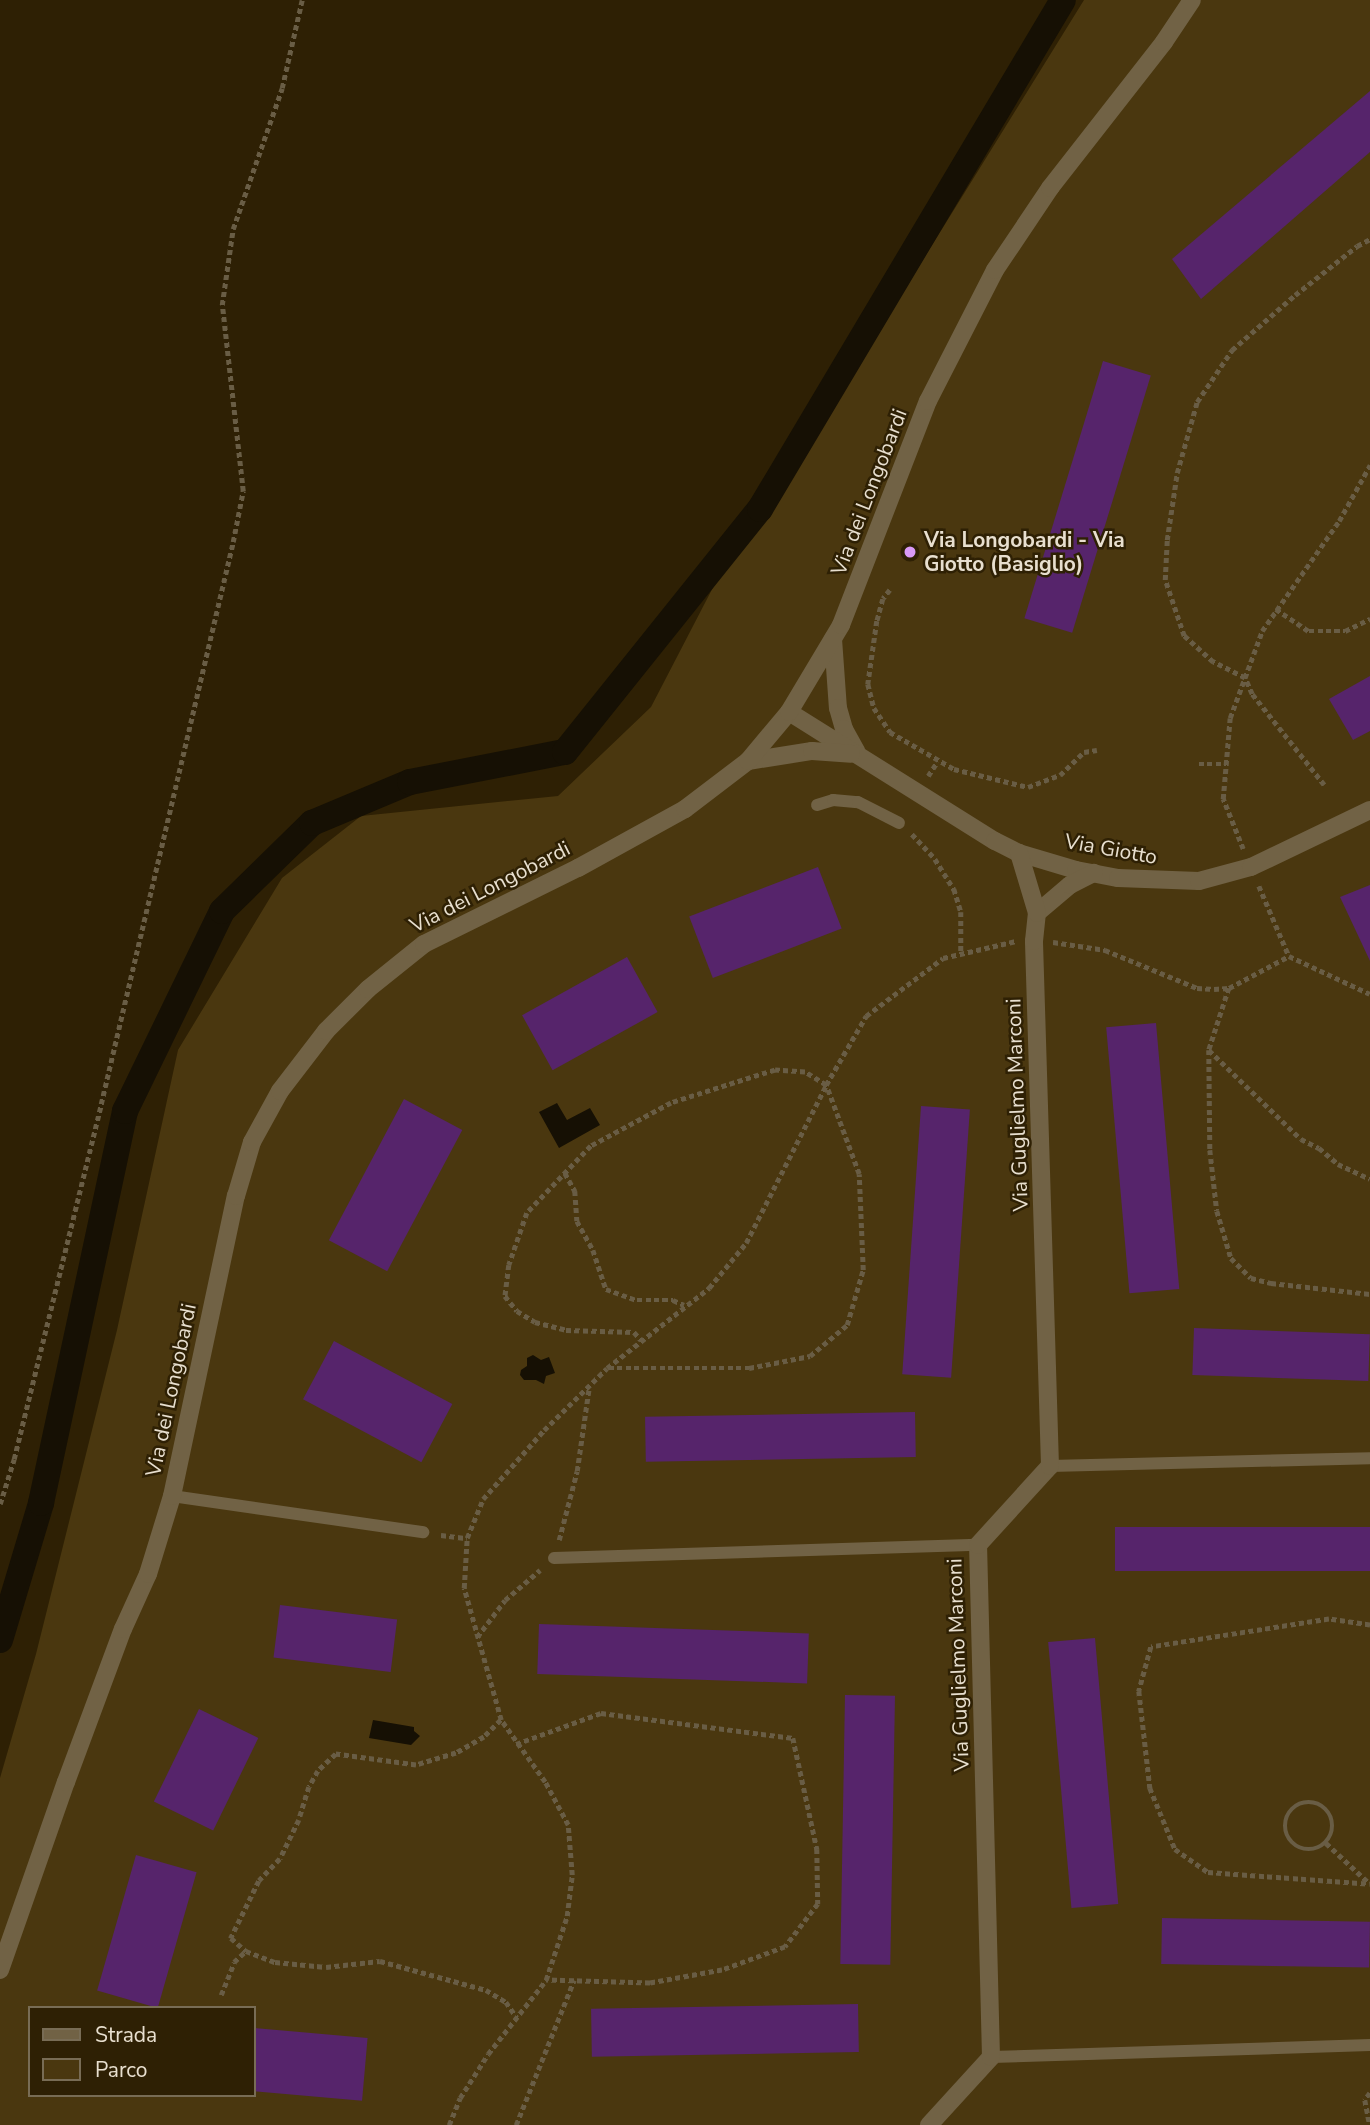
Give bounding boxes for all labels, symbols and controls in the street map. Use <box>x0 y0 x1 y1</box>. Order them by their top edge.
street label: Via dei Longobardi <box>826 405 912 579</box>
place label: Via Longobardi - Via Giotto (Basiglio) <box>924 527 1125 577</box>
marker: Via Longobardi - Via Giotto (Basiglio) <box>902 544 918 560</box>
street label: Via Giotto <box>1063 828 1159 870</box>
street label: Via dei Longobardi <box>406 836 574 938</box>
street label: Via Guglielmo Marconi <box>1001 998 1033 1212</box>
street label: Via dei Longobardi <box>140 1301 202 1479</box>
street label: Via Guglielmo Marconi <box>942 1558 974 1772</box>
legend <box>28 2006 256 2097</box>
text: Strada <box>95 2021 157 2049</box>
text: Parco <box>95 2056 148 2084</box>

